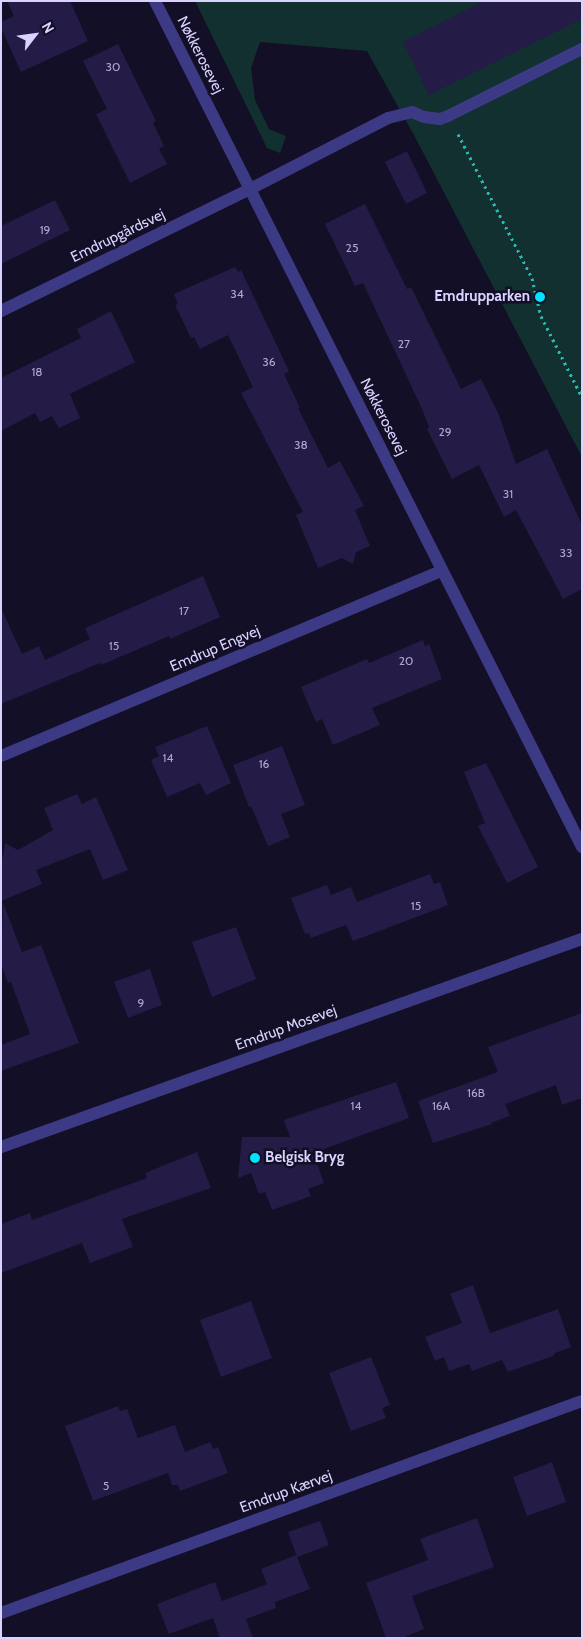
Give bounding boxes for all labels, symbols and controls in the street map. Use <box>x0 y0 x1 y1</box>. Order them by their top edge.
north arrow <box>10 10 60 60</box>
street label: Nøkkerosevej <box>173 13 227 97</box>
text: N <box>38 19 58 36</box>
house number: 30 <box>106 60 120 74</box>
street label: Emdrupgårdsvej <box>68 205 168 267</box>
house number: 19 <box>40 223 50 237</box>
house number: 25 <box>346 241 358 255</box>
house number: 34 <box>230 287 244 301</box>
place label: Emdrupparken <box>434 288 530 306</box>
marker: Emdrupparken <box>534 291 546 303</box>
house number: 27 <box>398 337 410 351</box>
house number: 36 <box>262 355 276 369</box>
house number: 18 <box>31 365 43 379</box>
street label: Nøkkerosevej <box>356 375 410 459</box>
house number: 29 <box>438 425 452 439</box>
house number: 38 <box>294 438 308 452</box>
house number: 31 <box>503 487 513 501</box>
house number: 33 <box>560 546 572 560</box>
house number: 17 <box>179 604 189 618</box>
street label: Emdrup Engvej <box>167 622 263 676</box>
house number: 15 <box>109 639 119 653</box>
house number: 20 <box>399 654 413 668</box>
house number: 14 <box>163 751 173 765</box>
house number: 16 <box>259 757 269 771</box>
house number: 15 <box>411 899 421 913</box>
house number: 9 <box>138 996 144 1010</box>
street label: Emdrup Mosevej <box>233 1001 339 1055</box>
house number: 16B <box>467 1086 485 1100</box>
house number: 14 <box>351 1099 361 1113</box>
house number: 16A <box>432 1099 450 1113</box>
place label: Belgisk Bryg <box>265 1149 344 1167</box>
marker: Belgisk Bryg <box>249 1152 261 1164</box>
street label: Emdrup Kærvej <box>237 1467 335 1517</box>
house number: 5 <box>103 1479 109 1493</box>

